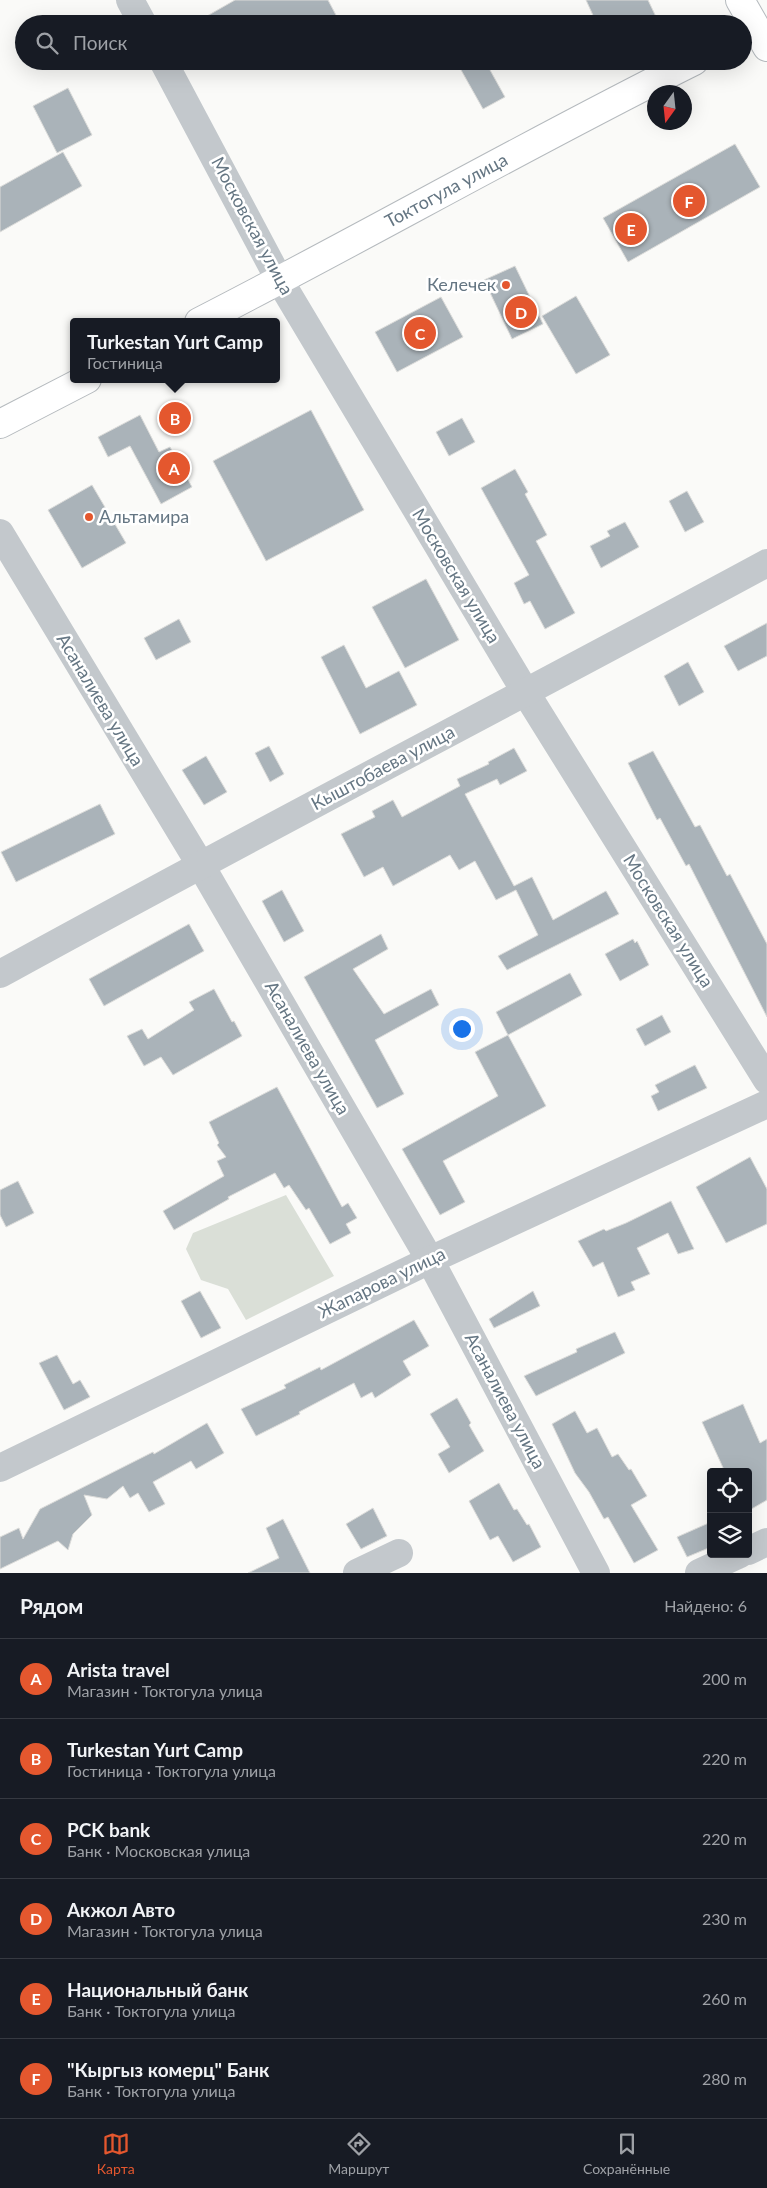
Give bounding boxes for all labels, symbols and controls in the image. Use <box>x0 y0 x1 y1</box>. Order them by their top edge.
search box <box>15 15 752 70</box>
icon: search <box>33 29 61 57</box>
text: Поиск <box>73 31 127 54</box>
north arrow <box>647 85 692 130</box>
street label: Токтогула улица <box>381 148 511 232</box>
street label: Московская улица <box>207 153 298 298</box>
pin: F <box>673 182 705 220</box>
pin: E <box>615 210 647 248</box>
place label: Келечек <box>427 273 497 295</box>
marker: Келечек <box>500 279 512 291</box>
pin: D <box>505 293 537 331</box>
pin: C <box>404 314 436 352</box>
popup <box>70 318 280 383</box>
text: Turkestan Yurt Camp <box>87 330 263 353</box>
text: Гостиница <box>87 353 163 372</box>
pin: B <box>159 399 191 437</box>
pin: A <box>158 449 190 487</box>
street label: Московская улица <box>408 504 506 647</box>
place label: Альтамира <box>99 505 189 527</box>
marker: Альтамира <box>83 511 95 523</box>
street label: Асаналиева улица <box>53 629 149 770</box>
street label: Кыштобаева улица <box>307 720 458 814</box>
street label: Московская улица <box>619 850 719 991</box>
street label: Асаналиева улица <box>261 977 355 1118</box>
your location <box>449 1016 475 1042</box>
street label: Жапарова улица <box>314 1242 449 1322</box>
street label: Асаналиева улица <box>461 1329 551 1472</box>
map controls <box>707 1468 752 1558</box>
button: locate <box>707 1468 752 1513</box>
button: layers <box>707 1513 752 1558</box>
text: Рядом <box>20 1593 83 1618</box>
text: Найдено: 6 <box>664 1596 747 1615</box>
text: Arista travel <box>67 1658 170 1681</box>
text: A <box>30 1669 42 1688</box>
text: 200 m <box>702 1669 747 1688</box>
text: Магазин · Токтогула улица <box>67 1681 263 1700</box>
text: Turkestan Yurt Camp <box>67 1738 243 1761</box>
text: B <box>31 1749 41 1768</box>
text: 220 m <box>702 1749 747 1768</box>
text: Гостиница · Токтогула улица <box>67 1761 276 1780</box>
text: PCK bank <box>67 1818 150 1841</box>
text: C <box>31 1829 41 1848</box>
text: 220 m <box>702 1829 747 1848</box>
text: Банк · Московская улица <box>67 1841 250 1860</box>
text: Акжол Авто <box>67 1898 175 1921</box>
text: D <box>30 1909 42 1928</box>
text: 230 m <box>702 1909 747 1928</box>
text: Магазин · Токтогула улица <box>67 1921 263 1940</box>
text: Национальный банк <box>67 1978 248 2001</box>
text: E <box>31 1989 41 2008</box>
text: 260 m <box>702 1989 747 2008</box>
text: Банк · Токтогула улица <box>67 2001 235 2020</box>
text: "Кыргыз комерц" Банк <box>67 2058 269 2081</box>
text: F <box>31 2069 41 2088</box>
text: 280 m <box>702 2069 747 2088</box>
text: Банк · Токтогула улица <box>67 2081 235 2100</box>
tab: Карта <box>97 2130 135 2177</box>
tab: Маршрут <box>328 2130 389 2177</box>
tab: Сохранённые <box>583 2130 670 2177</box>

